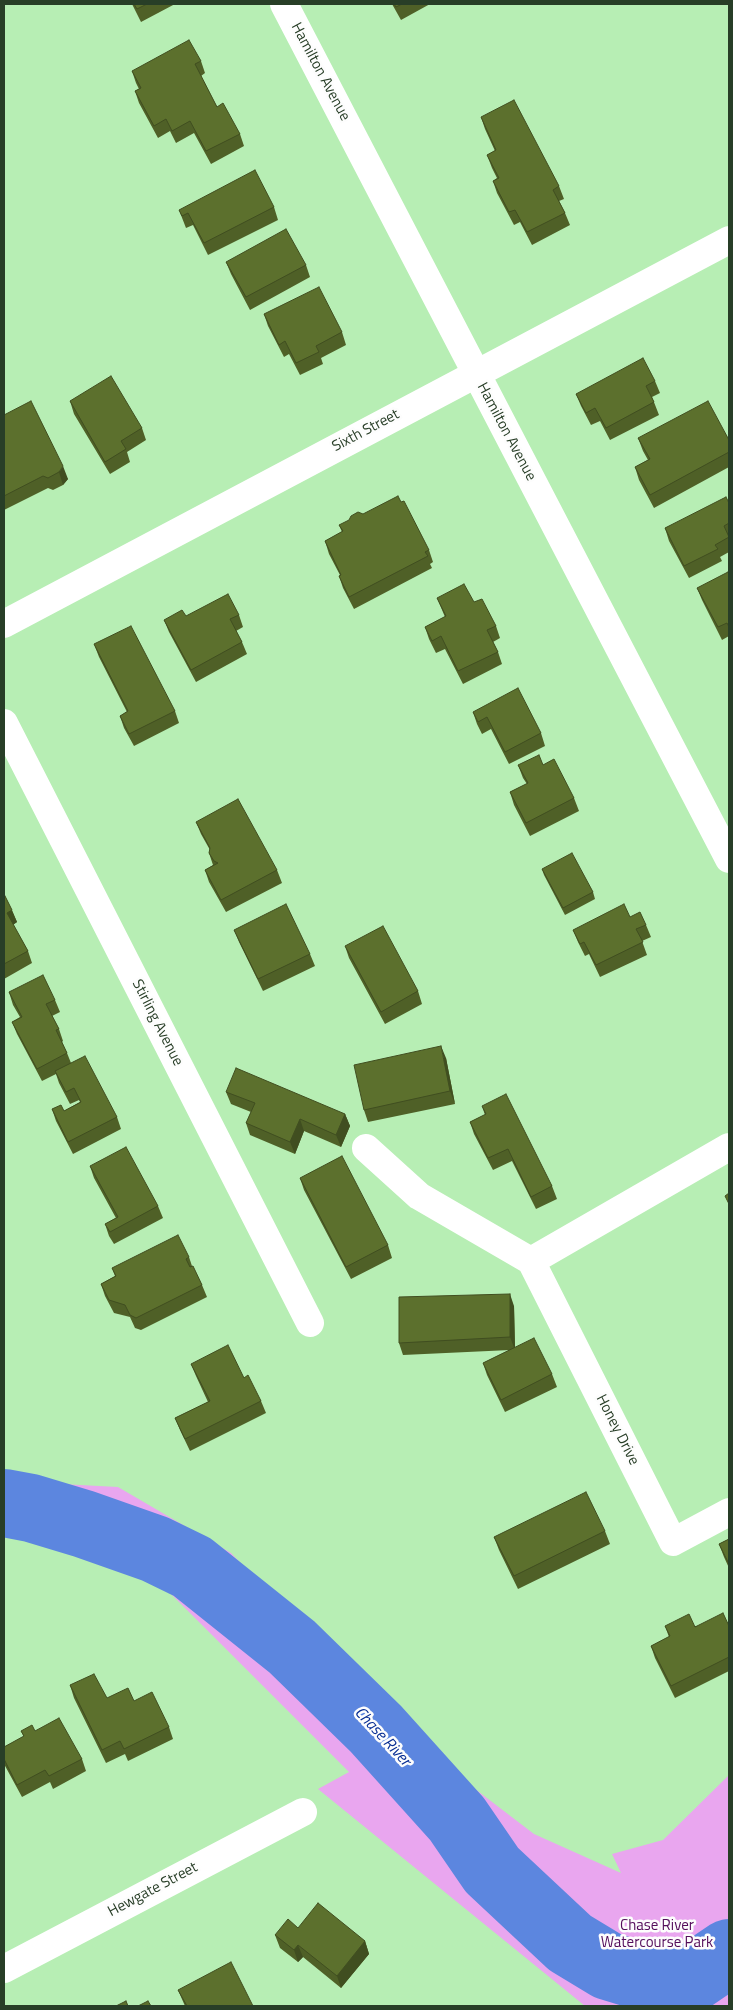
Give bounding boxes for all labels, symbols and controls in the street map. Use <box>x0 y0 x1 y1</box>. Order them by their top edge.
street label: Hamilton Avenue <box>287 20 353 124</box>
street label: Hamilton Avenue <box>473 380 539 484</box>
street label: Sixth Street <box>329 406 403 456</box>
street label: Stirling Avenue <box>128 977 186 1069</box>
street label: Honey Drive <box>592 1392 642 1468</box>
water label: Chase River <box>350 1704 414 1770</box>
street label: Hewgate Street <box>105 1859 201 1921</box>
park label: Chase River Watercourse Park <box>601 1917 713 1952</box>

